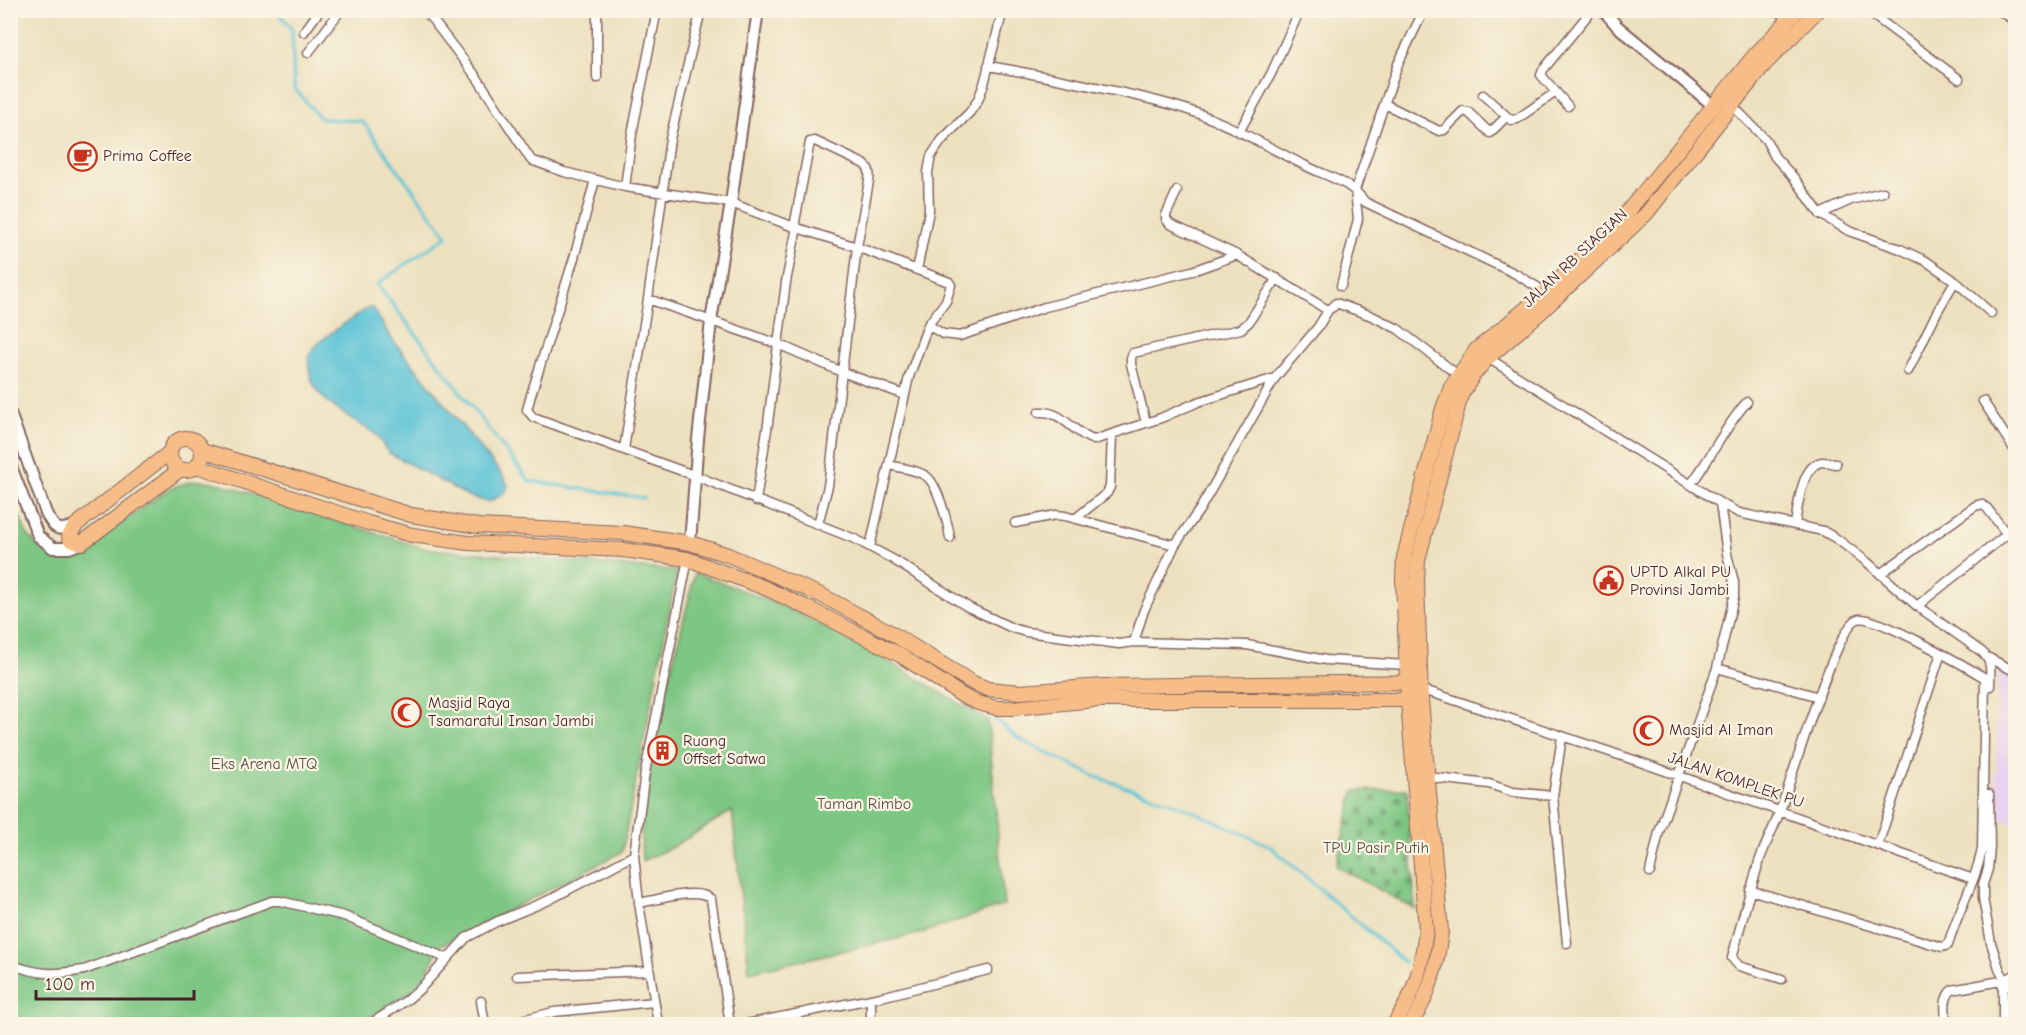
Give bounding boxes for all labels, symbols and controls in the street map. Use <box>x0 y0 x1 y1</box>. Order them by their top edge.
cafe icon: Prima Coffee <box>66 140 98 172</box>
place label: Prima Coffee <box>103 147 192 165</box>
street label: JALAN RB SIAGIAN <box>1519 205 1631 311</box>
place label: UPTD Alkal PU Provinsi Jambi <box>1630 563 1731 599</box>
public building icon: UPTD Alkal PU Provinsi Jambi <box>1593 565 1625 597</box>
place label: Masjid Raya Tsamaratul Insan Jambi <box>428 694 594 730</box>
mosque icon: Masjid Raya Tsamaratul Insan Jambi <box>391 696 423 728</box>
mosque icon: Masjid Al Iman <box>1632 714 1664 746</box>
place label: Masjid Al Iman <box>1669 721 1773 739</box>
place label: Ruang Offset Satwa <box>683 732 766 768</box>
building icon: Ruang Offset Satwa <box>646 734 678 766</box>
street label: JALAN KOMPLEK PU <box>1666 748 1806 812</box>
park label: Eks Arena MTQ <box>211 755 317 773</box>
park label: Taman Rimbo <box>817 795 911 813</box>
park label: TPU Pasir Putih <box>1323 839 1429 857</box>
scale bar <box>36 963 194 1001</box>
text: 100 m <box>45 974 95 995</box>

